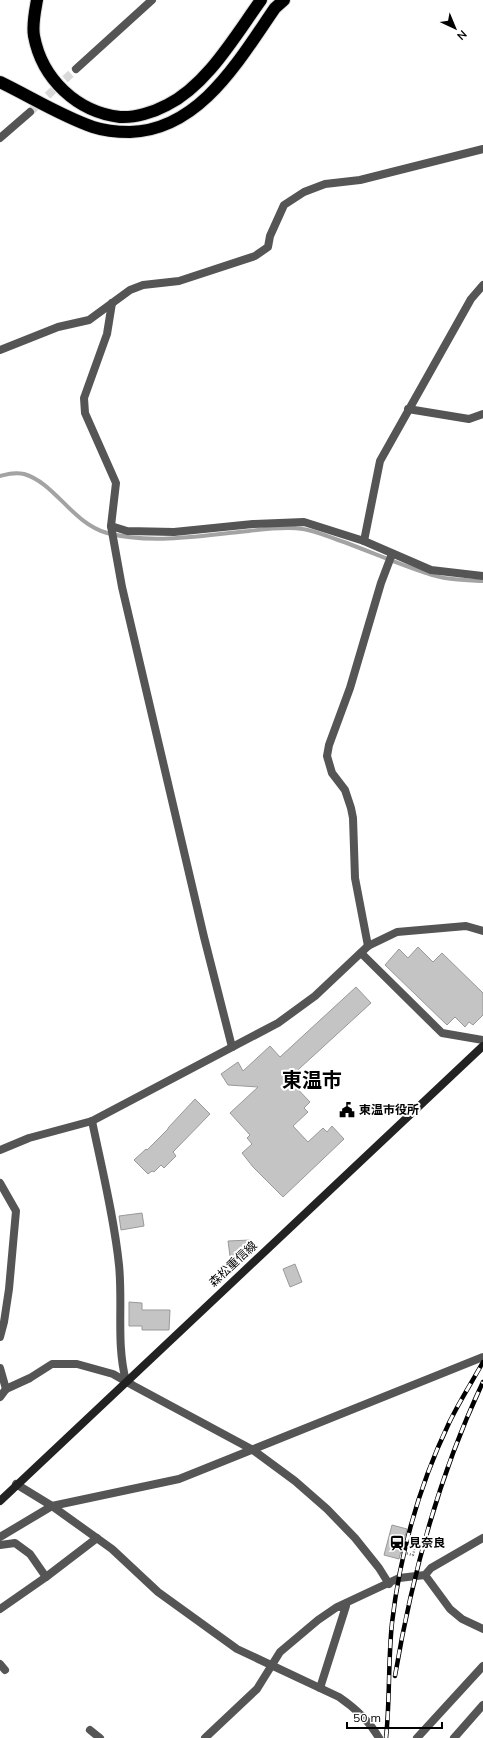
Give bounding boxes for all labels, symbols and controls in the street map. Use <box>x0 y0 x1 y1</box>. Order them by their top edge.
north arrow <box>435 8 475 48</box>
text: N <box>454 27 470 43</box>
district label: 東温市 <box>282 1067 342 1092</box>
public building icon: 東温市役所 <box>338 1101 356 1119</box>
place label: 東温市役所 <box>359 1102 419 1117</box>
street label: 森松重信線 <box>206 1238 260 1290</box>
station icon: 見奈良 <box>388 1534 406 1552</box>
place label: 見奈良 <box>409 1535 445 1550</box>
scale bar <box>347 1704 442 1730</box>
text: 50 m <box>353 1710 381 1725</box>

